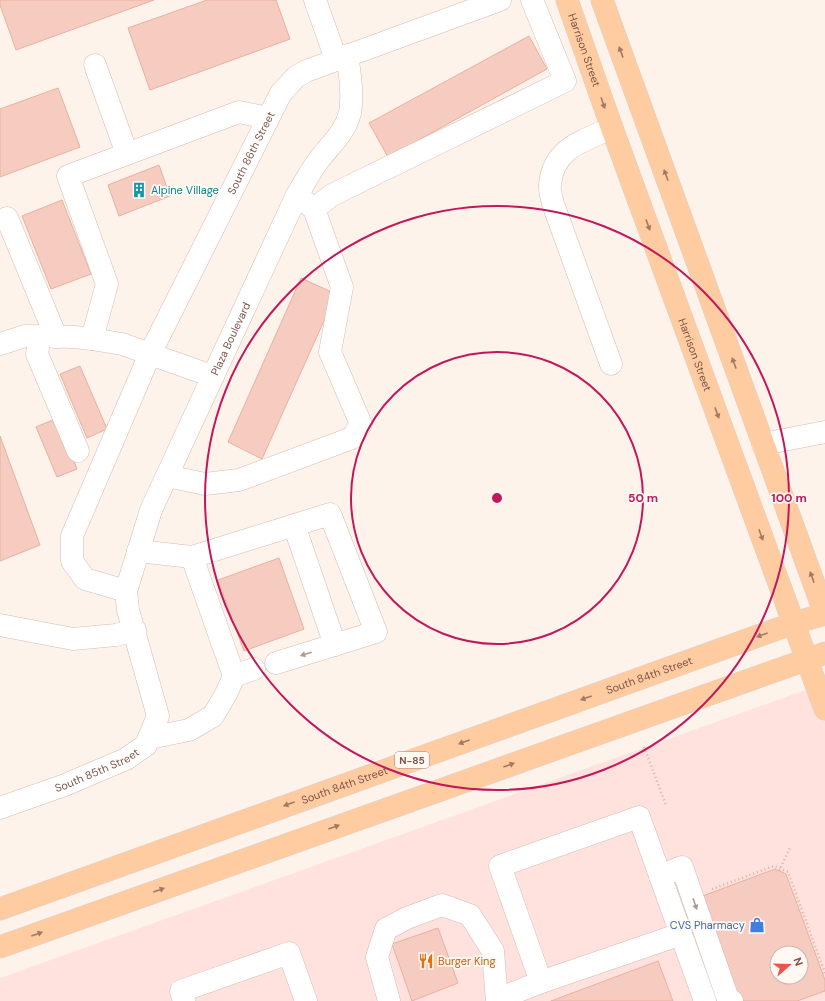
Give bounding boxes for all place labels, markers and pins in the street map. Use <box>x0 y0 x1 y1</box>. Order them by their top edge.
building icon: Alpine Village <box>130 181 148 199</box>
place label: Alpine Village <box>151 183 219 197</box>
centre of rings <box>490 491 504 505</box>
shop icon: CVS Pharmacy <box>748 916 766 934</box>
place label: CVS Pharmacy <box>670 918 745 932</box>
restaurant icon: Burger King <box>417 952 435 970</box>
place label: Burger King <box>438 954 496 968</box>

